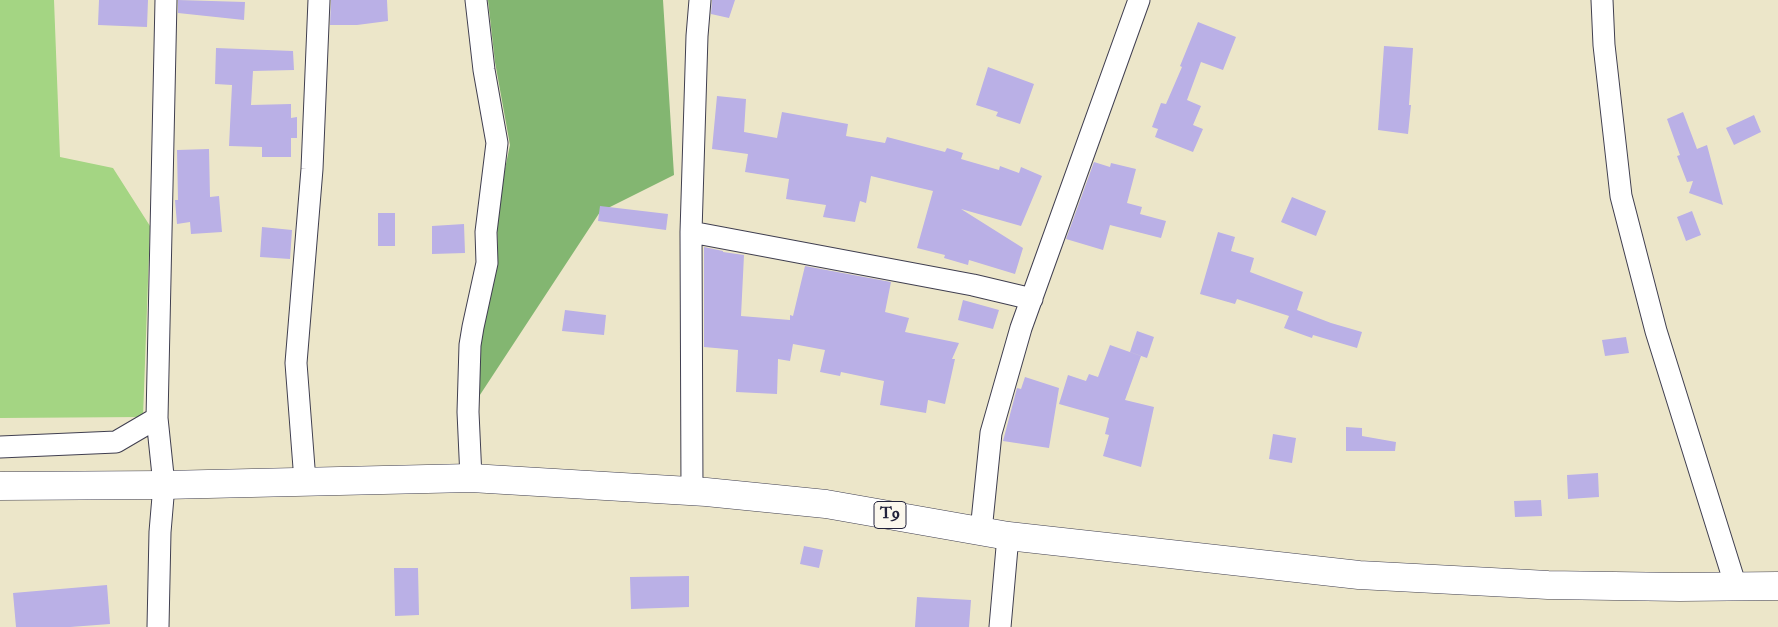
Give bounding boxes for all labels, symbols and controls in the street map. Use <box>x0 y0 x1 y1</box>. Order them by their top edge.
road number: T9 <box>874 502 906 528</box>

